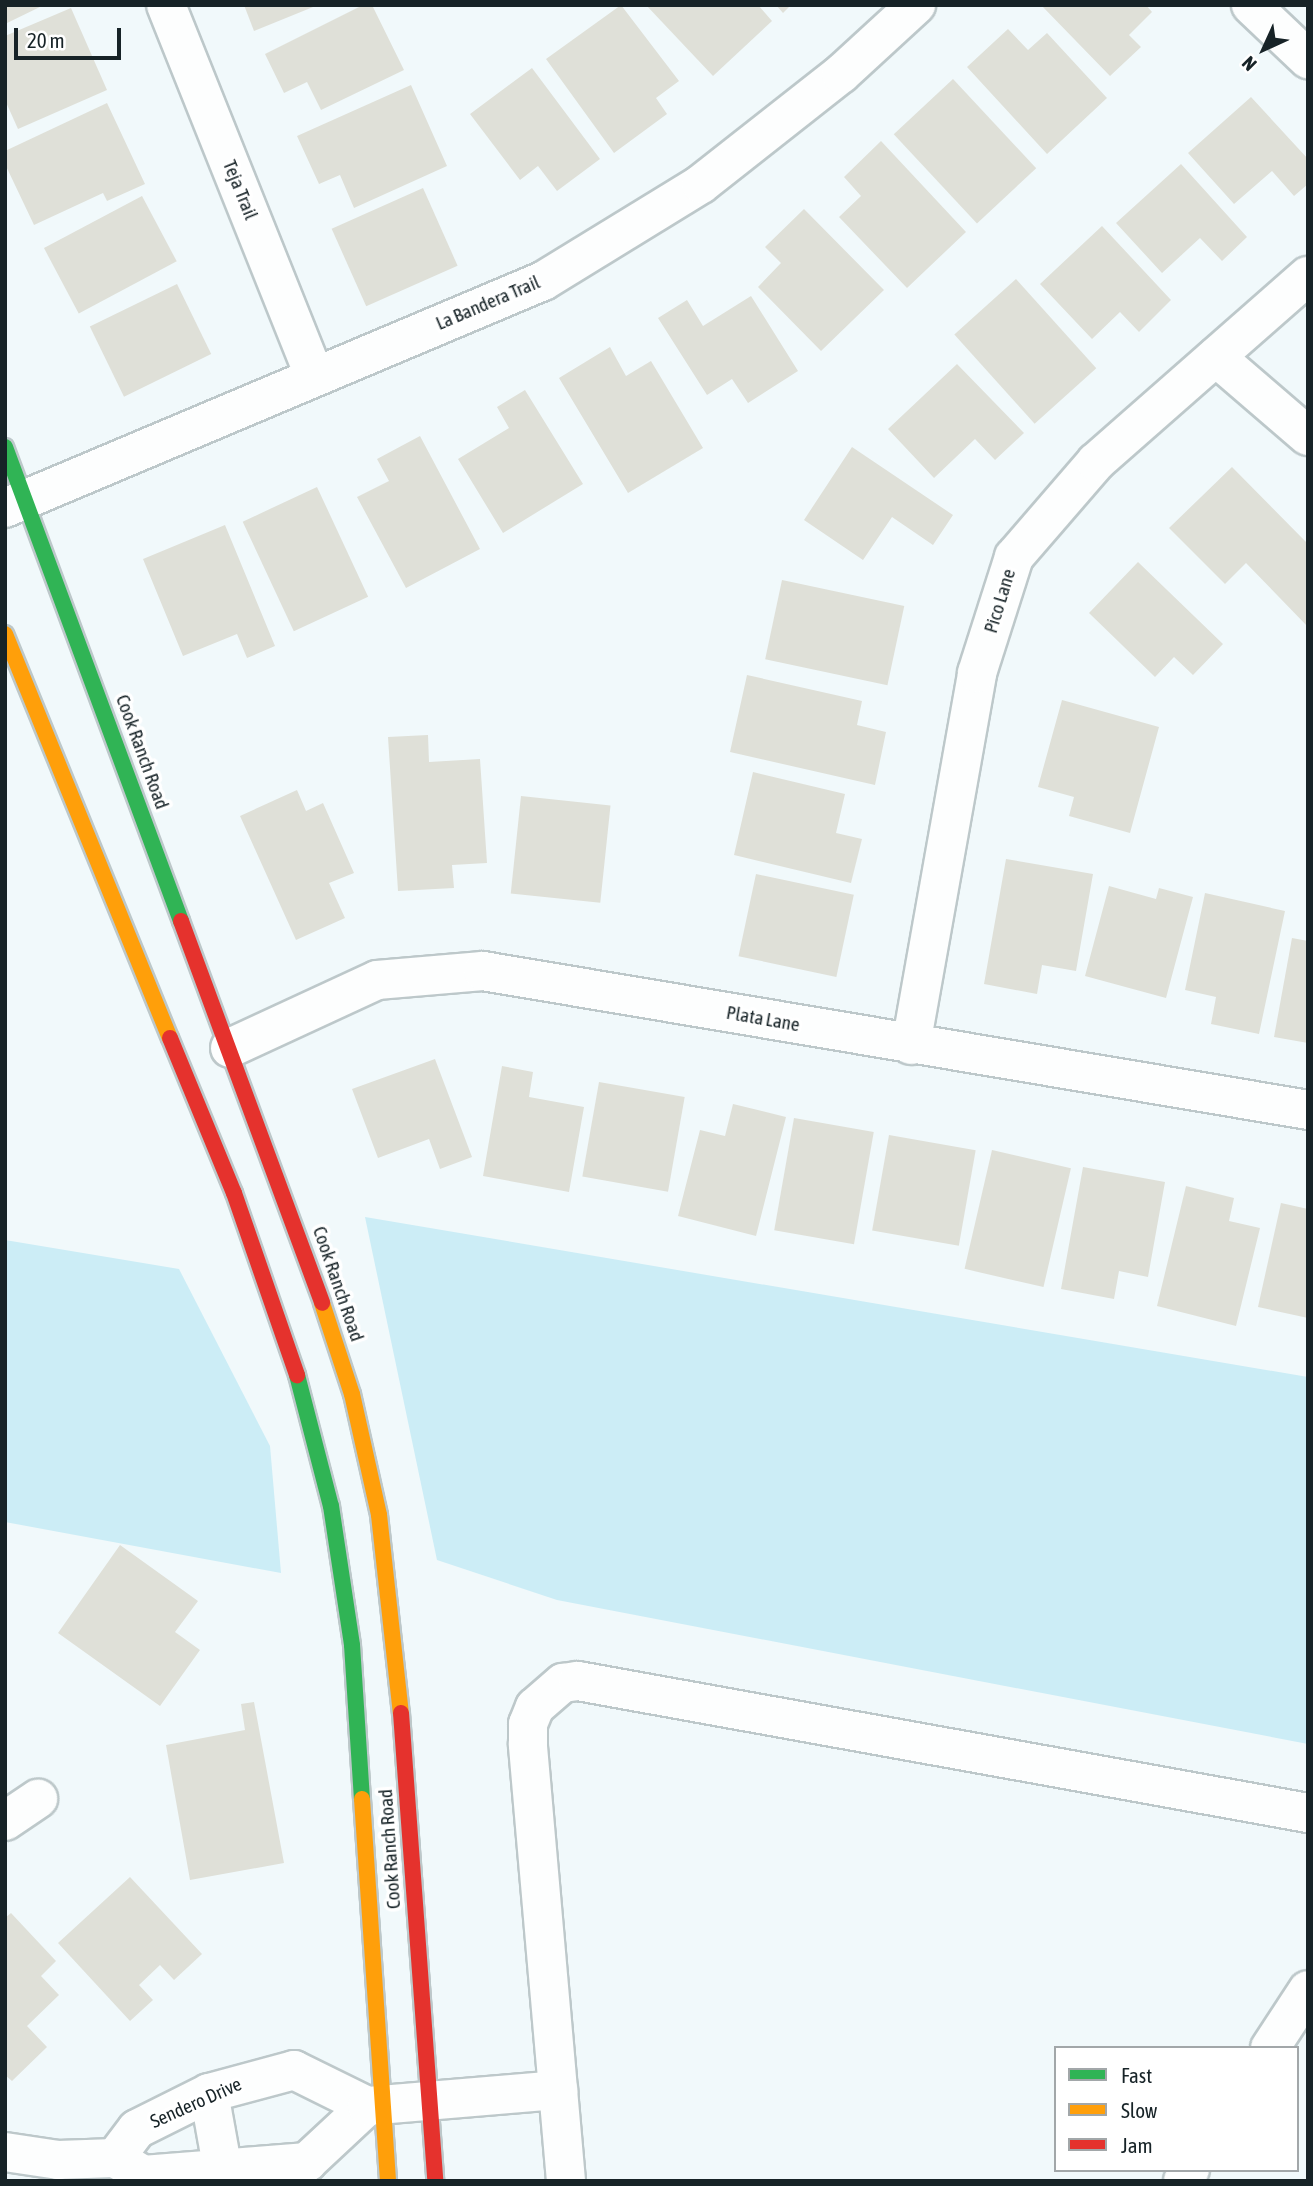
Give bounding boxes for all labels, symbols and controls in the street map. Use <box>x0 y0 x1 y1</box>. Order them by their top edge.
scale bar <box>18 14 124 58</box>
north arrow <box>1229 14 1299 84</box>
text: 20 m <box>27 28 65 52</box>
text: N <box>1237 52 1261 76</box>
street label: Teja Trail <box>218 157 262 223</box>
street label: La Bandera Trail <box>433 271 543 335</box>
street label: Pico Lane <box>979 566 1021 636</box>
street label: Cook Ranch Road <box>111 692 173 812</box>
street label: Plata Lane <box>725 1001 801 1037</box>
street label: Cook Ranch Road <box>308 1224 368 1344</box>
street label: Cook Ranch Road <box>374 1788 406 1910</box>
legend <box>1054 2046 1299 2172</box>
text: Fast <box>1121 2063 1152 2087</box>
street label: Sendero Drive <box>147 2073 245 2133</box>
text: Slow <box>1121 2098 1157 2122</box>
text: Jam <box>1121 2133 1153 2157</box>

